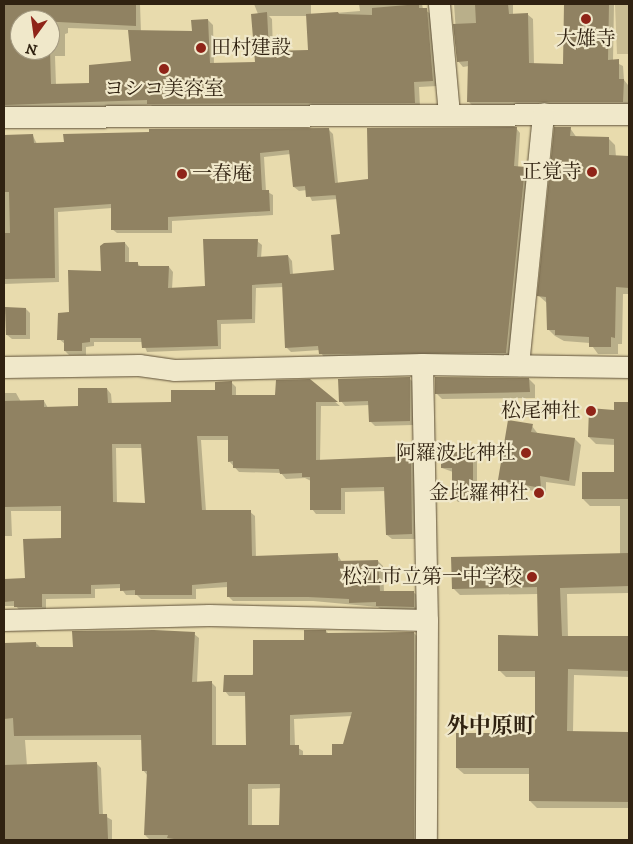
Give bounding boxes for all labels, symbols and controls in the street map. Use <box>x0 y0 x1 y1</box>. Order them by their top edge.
north arrow <box>10 10 60 60</box>
marker: 大雄寺 <box>580 13 592 25</box>
place label: 大雄寺 <box>556 27 616 51</box>
place label: 田村建設 <box>211 36 291 60</box>
text: N <box>24 38 39 59</box>
marker: 田村建設 <box>195 42 207 54</box>
marker: ヨシコ美容室 <box>158 63 170 75</box>
place label: ヨシコ美容室 <box>104 77 224 101</box>
place label: 正覚寺 <box>522 160 582 184</box>
place label: 一春庵 <box>192 162 252 186</box>
marker: 正覚寺 <box>586 166 598 178</box>
marker: 一春庵 <box>176 168 188 180</box>
place label: 松尾神社 <box>501 399 581 423</box>
marker: 松尾神社 <box>585 405 597 417</box>
place label: 阿羅波比神社 <box>396 441 516 465</box>
marker: 阿羅波比神社 <box>520 447 532 459</box>
place label: 金比羅神社 <box>429 481 529 505</box>
marker: 金比羅神社 <box>533 487 545 499</box>
place label: 松江市立第一中学校 <box>342 565 522 589</box>
marker: 松江市立第一中学校 <box>526 571 538 583</box>
district label: 外中原町 <box>447 714 535 740</box>

